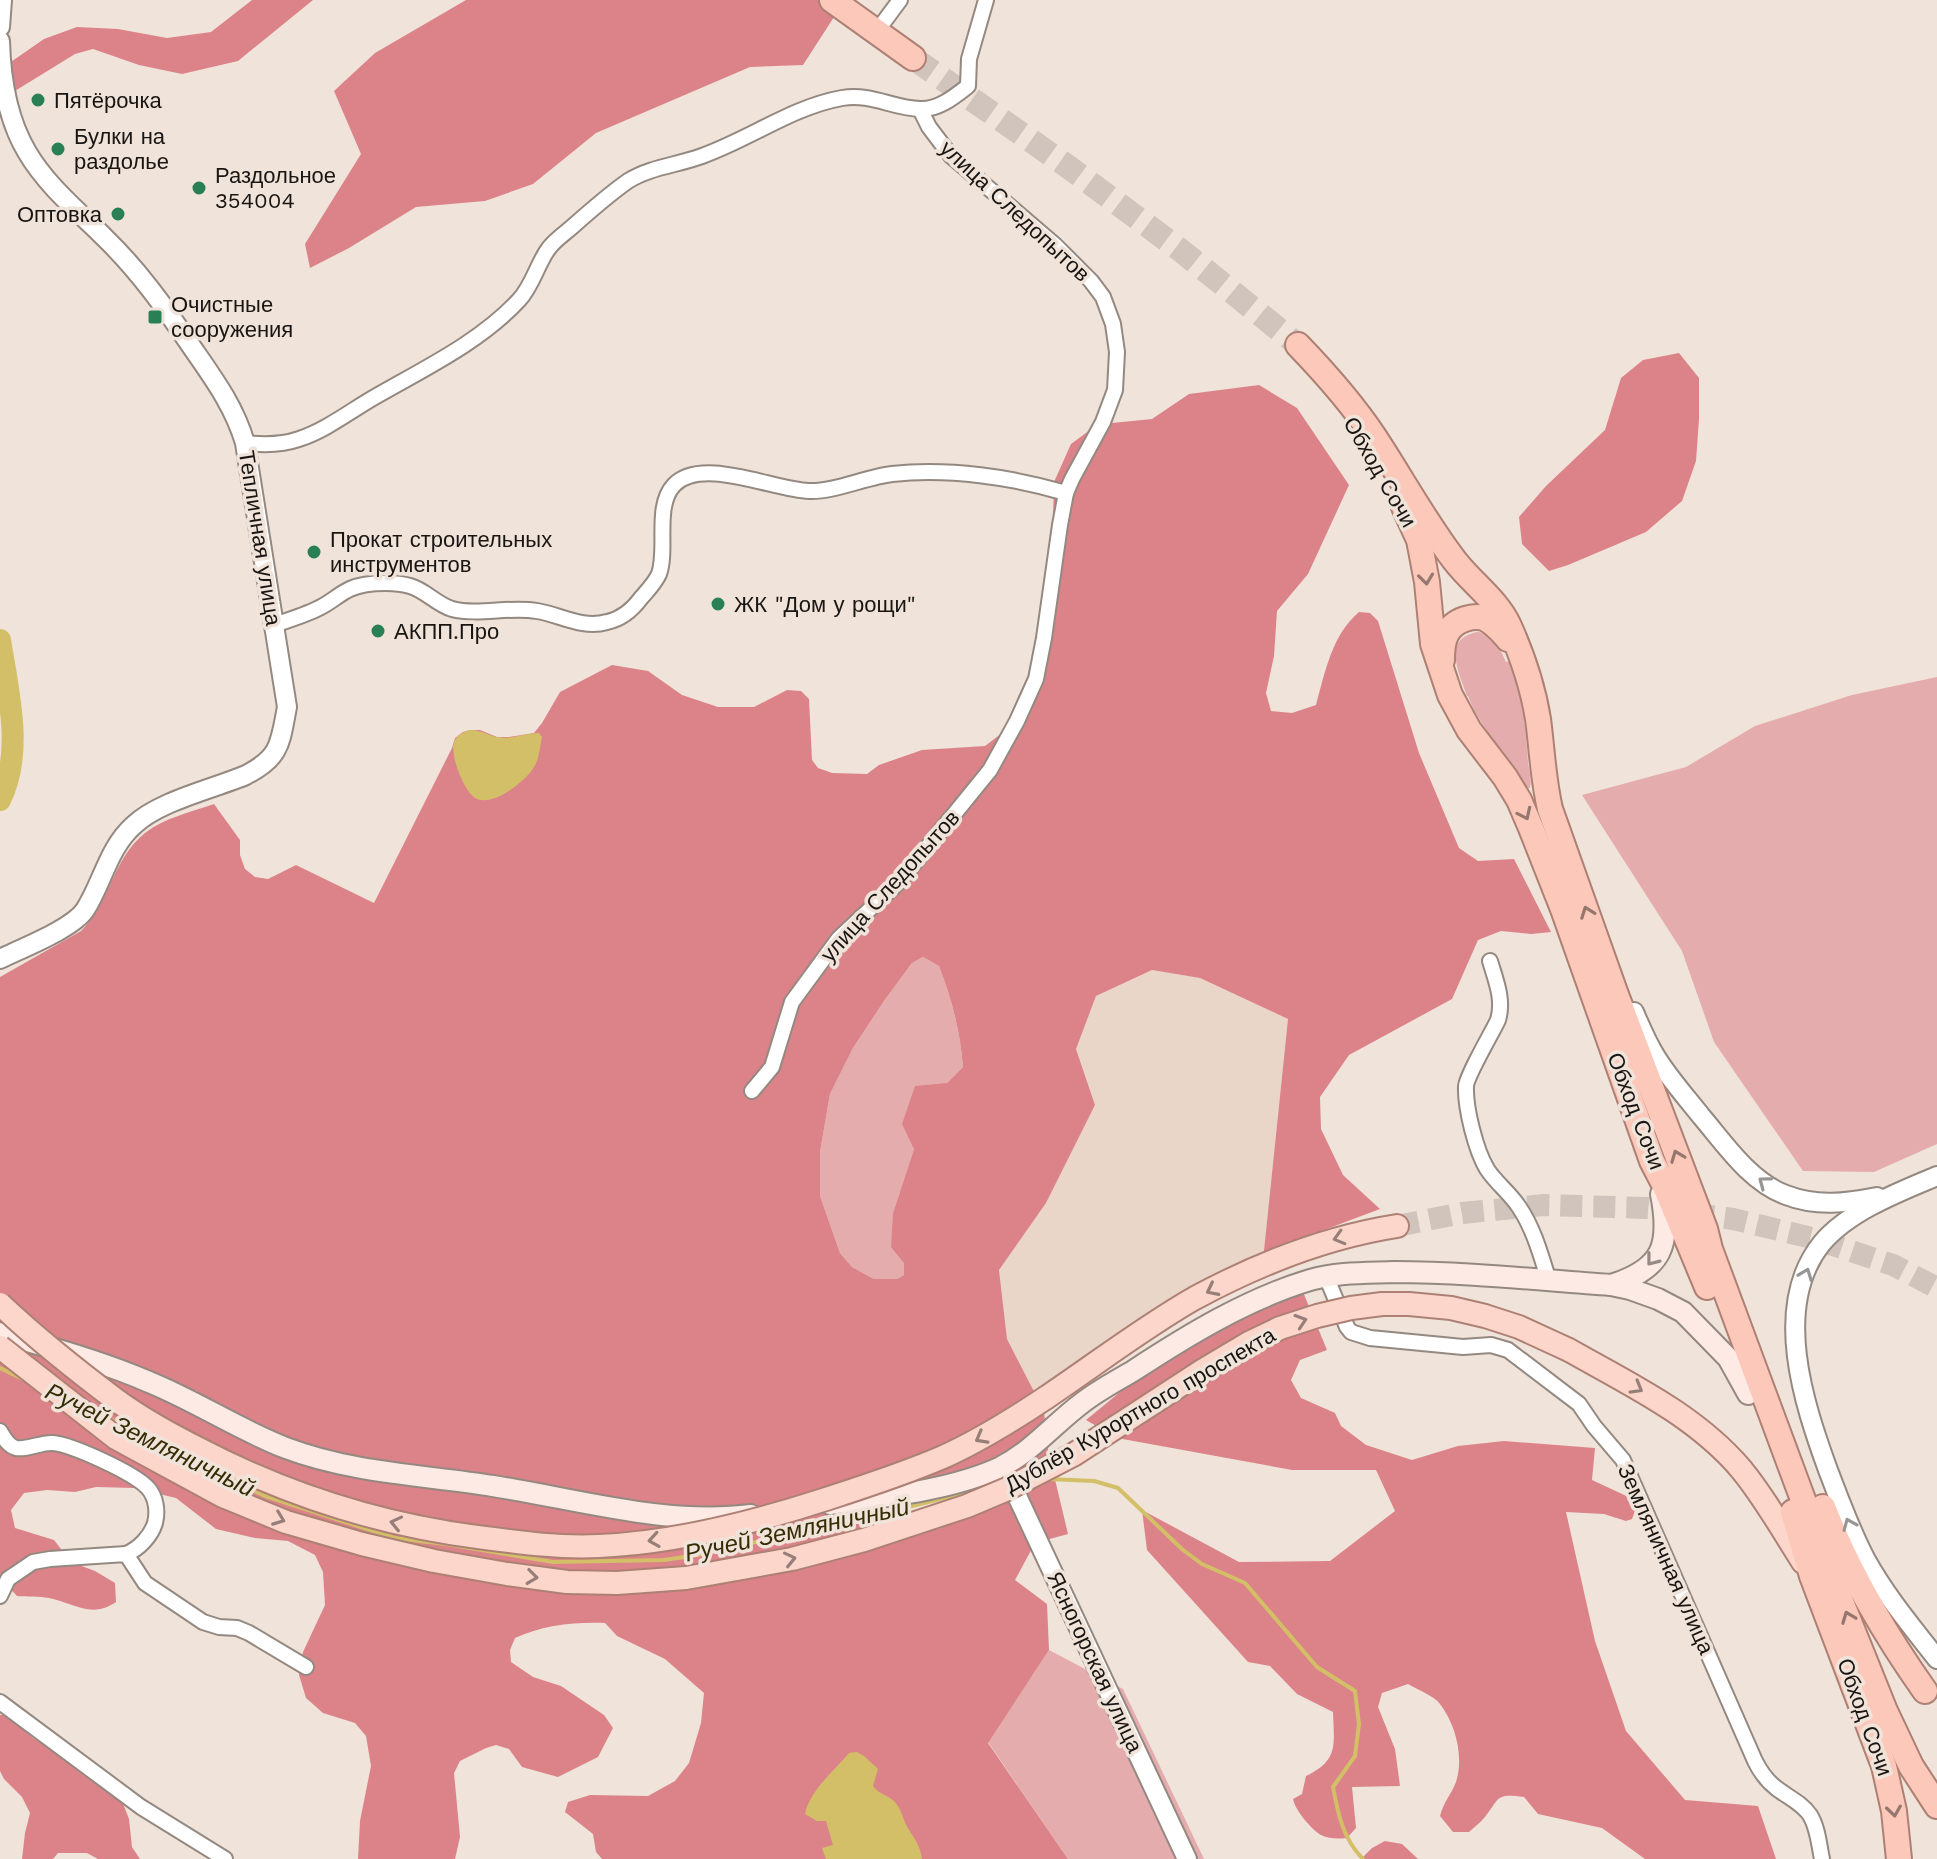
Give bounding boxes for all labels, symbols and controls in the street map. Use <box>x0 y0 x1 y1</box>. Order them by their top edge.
place label: Пятёрочка <box>54 88 163 113</box>
marker: Пятёрочка <box>29 91 47 109</box>
place label: Булки на раздолье <box>74 124 169 174</box>
street label: улица Следопытов <box>935 135 1095 287</box>
marker: Булки на раздолье <box>49 140 67 158</box>
place label: Раздольное 354004 <box>215 163 336 213</box>
marker: Раздольное 354004 <box>190 179 208 197</box>
place label: Оптовка <box>17 202 103 227</box>
marker: Оптовка <box>109 205 127 223</box>
place label: Очистные сооружения <box>171 292 293 342</box>
marker: Очистные сооружения <box>146 308 164 326</box>
street label: Обход Сочи <box>1338 412 1422 532</box>
street label: Тепличная улица <box>234 449 286 628</box>
place label: Прокат строительных инструментов <box>330 527 552 577</box>
marker: Прокат строительных инструментов <box>305 543 323 561</box>
one-way arrow <box>1417 572 1434 586</box>
place label: ЖК "Дом у рощи" <box>734 592 916 617</box>
marker: ЖК "Дом у рощи" <box>709 595 727 613</box>
place label: АКПП.Про <box>394 619 499 644</box>
marker: АКПП.Про <box>369 622 387 640</box>
street label: улица Следопытов <box>815 805 965 967</box>
one-way arrow <box>1515 806 1531 820</box>
one-way arrow <box>1580 906 1597 920</box>
street label: Обход Сочи <box>1602 1049 1670 1173</box>
one-way arrow <box>1670 1150 1687 1164</box>
one-way arrow <box>1758 1177 1773 1191</box>
one-way arrow <box>1332 1229 1346 1246</box>
one-way arrow <box>1648 1251 1662 1266</box>
one-way arrow <box>1797 1268 1813 1282</box>
one-way arrow <box>1205 1280 1220 1296</box>
one-way arrow <box>1293 1315 1307 1331</box>
street label: Дублёр Курортного проспекта <box>1000 1322 1280 1498</box>
water label: Ручей Земляничный <box>41 1377 259 1503</box>
one-way arrow <box>1628 1378 1642 1394</box>
one-way arrow <box>975 1428 989 1444</box>
street label: Земляничная улица <box>1613 1460 1720 1659</box>
water label: Ручей Земляничный <box>682 1493 912 1567</box>
one-way arrow <box>271 1509 285 1526</box>
one-way arrow <box>390 1516 403 1533</box>
one-way arrow <box>1843 1518 1859 1532</box>
one-way arrow <box>647 1531 661 1548</box>
one-way arrow <box>782 1551 796 1568</box>
street label: Ясногорская улица <box>1042 1568 1148 1757</box>
one-way arrow <box>526 1569 539 1586</box>
one-way arrow <box>1841 1611 1858 1625</box>
street label: Обход Сочи <box>1832 1655 1898 1779</box>
one-way arrow <box>1885 1804 1902 1818</box>

